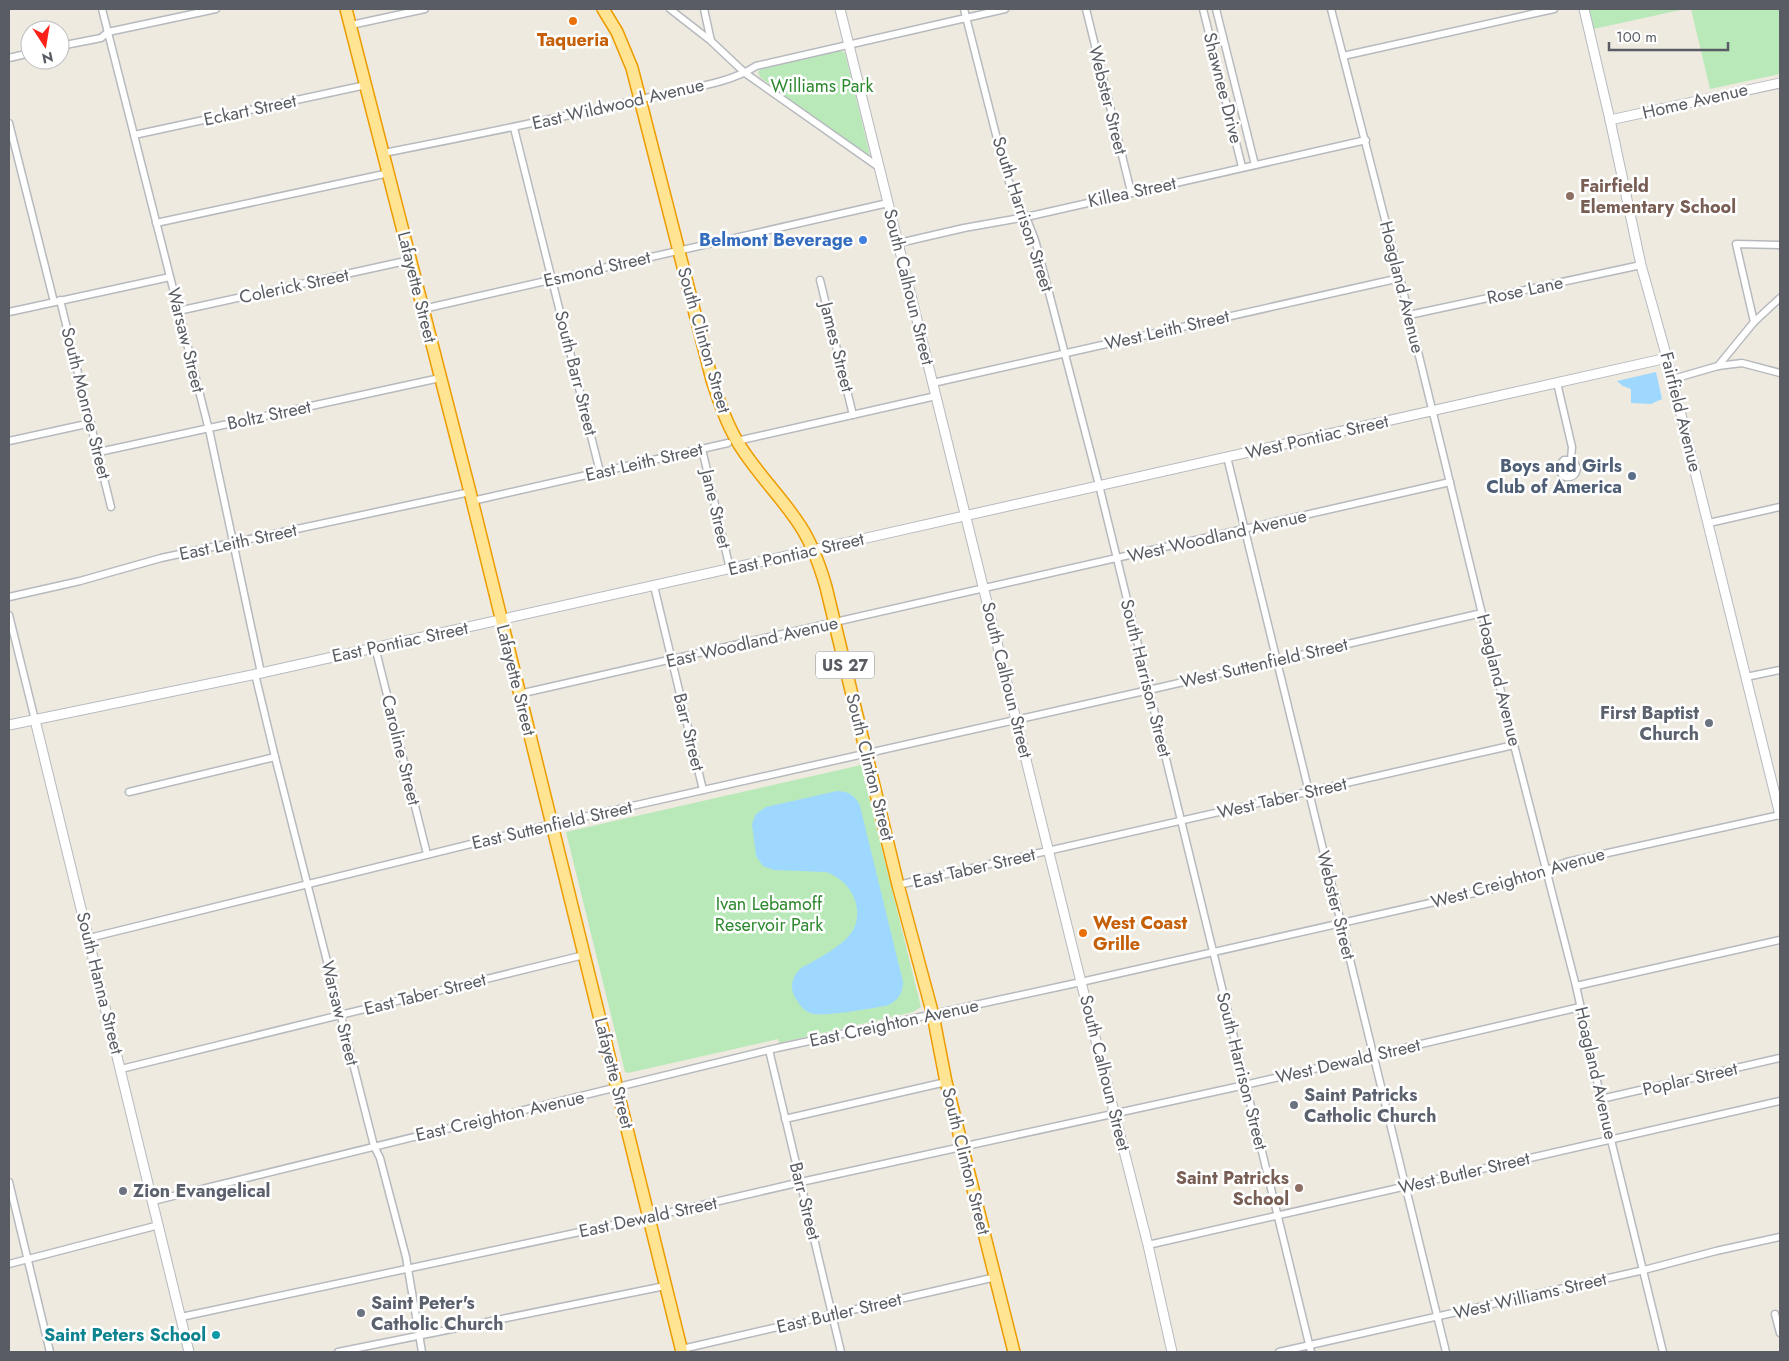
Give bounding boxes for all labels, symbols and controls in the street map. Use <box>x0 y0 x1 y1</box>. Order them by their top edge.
marker: Taqueria <box>567 15 579 27</box>
north arrow <box>20 20 70 70</box>
scale bar <box>1609 20 1728 52</box>
text: 100 m <box>1616 26 1657 48</box>
place label: Taqueria <box>537 27 609 53</box>
street label: Shawnee Drive <box>1197 30 1249 146</box>
street label: Webster Street <box>1082 43 1134 158</box>
text: N <box>40 47 55 69</box>
street label: East Wildwood Avenue <box>529 72 707 136</box>
park label: Williams Park <box>771 73 874 99</box>
street label: Home Avenue <box>1640 76 1750 126</box>
street label: Eckart Street <box>201 87 299 132</box>
street label: South Harrison Street <box>986 133 1061 296</box>
street label: Killea Street <box>1086 170 1179 214</box>
place label: Fairfield Elementary School <box>1580 173 1736 220</box>
marker: Fairfield Elementary School <box>1564 190 1576 202</box>
street label: South Calhoun Street <box>877 206 941 368</box>
street label: Hoagland Avenue <box>1373 218 1431 356</box>
place label: Belmont Beverage <box>699 227 853 253</box>
street label: Lafayette Street <box>391 229 444 346</box>
marker: Belmont Beverage <box>857 234 869 246</box>
street label: Esmond Street <box>541 244 654 294</box>
street label: Colerick Street <box>237 262 352 310</box>
street label: South Clinton Street <box>671 264 737 417</box>
street label: Rose Lane <box>1484 269 1566 311</box>
street label: Warsaw Street <box>160 285 212 396</box>
street label: James Street <box>813 297 861 395</box>
street label: West Leith Street <box>1102 303 1232 357</box>
street label: South Barr Street <box>548 308 604 439</box>
street label: South Monroe Street <box>55 324 118 482</box>
street label: Fairfield Avenue <box>1654 349 1708 475</box>
street label: Boltz Street <box>225 393 314 437</box>
street label: West Pontiac Street <box>1243 408 1392 466</box>
street label: East Leith Street <box>583 436 706 488</box>
place label: Boys and Girls Club of America <box>1486 453 1622 500</box>
street label: Jane Street <box>694 465 738 552</box>
marker: Boys and Girls Club of America <box>1626 470 1638 482</box>
street label: West Woodland Avenue <box>1125 503 1309 569</box>
street label: East Leith Street <box>177 517 300 567</box>
street label: East Pontiac Street <box>725 526 867 582</box>
street label: South Harrison Street <box>1114 596 1178 760</box>
street label: South Calhoun Street <box>975 599 1039 761</box>
street label: East Woodland Avenue <box>663 610 841 674</box>
street label: Hoagland Avenue <box>1470 611 1528 749</box>
street label: East Pontiac Street <box>329 615 471 669</box>
street label: Lafayette Street <box>490 622 543 739</box>
street label: West Suttenfield Street <box>1178 631 1351 695</box>
road number: US 27 <box>816 652 874 678</box>
street label: Barr Street <box>667 690 711 774</box>
street label: South Clinton Street <box>839 691 901 844</box>
street label: Caroline Street <box>375 692 427 808</box>
place label: First Baptist Church <box>1600 700 1699 747</box>
marker: First Baptist Church <box>1703 717 1715 729</box>
street label: West Taber Street <box>1215 770 1350 826</box>
street label: East Suttenfield Street <box>469 794 636 856</box>
street label: East Taber Street <box>910 841 1038 895</box>
street label: West Creighton Avenue <box>1428 841 1608 915</box>
street label: Webster Street <box>1310 848 1362 963</box>
park label: Ivan Lebamoff Reservoir Park <box>715 891 823 938</box>
street label: South Hanna Street <box>70 909 130 1058</box>
place label: West Coast Grille <box>1093 910 1188 957</box>
marker: West Coast Grille <box>1077 927 1089 939</box>
street label: Warsaw Street <box>314 958 366 1069</box>
street label: East Taber Street <box>361 966 489 1022</box>
street label: South Harrison Street <box>1210 989 1274 1153</box>
street label: East Creighton Avenue <box>807 992 981 1054</box>
street label: South Calhoun Street <box>1073 992 1137 1154</box>
street label: Hoagland Avenue <box>1568 1004 1624 1142</box>
street label: Lafayette Street <box>588 1015 641 1132</box>
street label: West Dewald Street <box>1273 1032 1423 1090</box>
street label: Poplar Street <box>1640 1055 1741 1103</box>
place label: Saint Patricks Catholic Church <box>1304 1082 1437 1129</box>
street label: East Creighton Avenue <box>413 1084 587 1148</box>
street label: South Clinton Street <box>935 1085 997 1238</box>
marker: Saint Patricks Catholic Church <box>1288 1099 1300 1111</box>
street label: West Butler Street <box>1396 1145 1533 1201</box>
street label: Barr Street <box>783 1159 827 1243</box>
place label: Saint Patricks School <box>1176 1165 1289 1212</box>
place label: Zion Evangelical <box>133 1178 270 1204</box>
marker: Saint Patricks School <box>1293 1182 1305 1194</box>
marker: Zion Evangelical <box>117 1185 129 1197</box>
street label: East Dewald Street <box>577 1190 720 1244</box>
street label: West Williams Street <box>1451 1266 1610 1326</box>
street label: East Butler Street <box>774 1286 905 1340</box>
place label: Saint Peter's Catholic Church <box>371 1290 504 1337</box>
marker: Saint Peter's Catholic Church <box>355 1307 367 1319</box>
place label: Saint Peters School <box>44 1322 206 1348</box>
marker: Saint Peters School <box>210 1329 222 1341</box>

